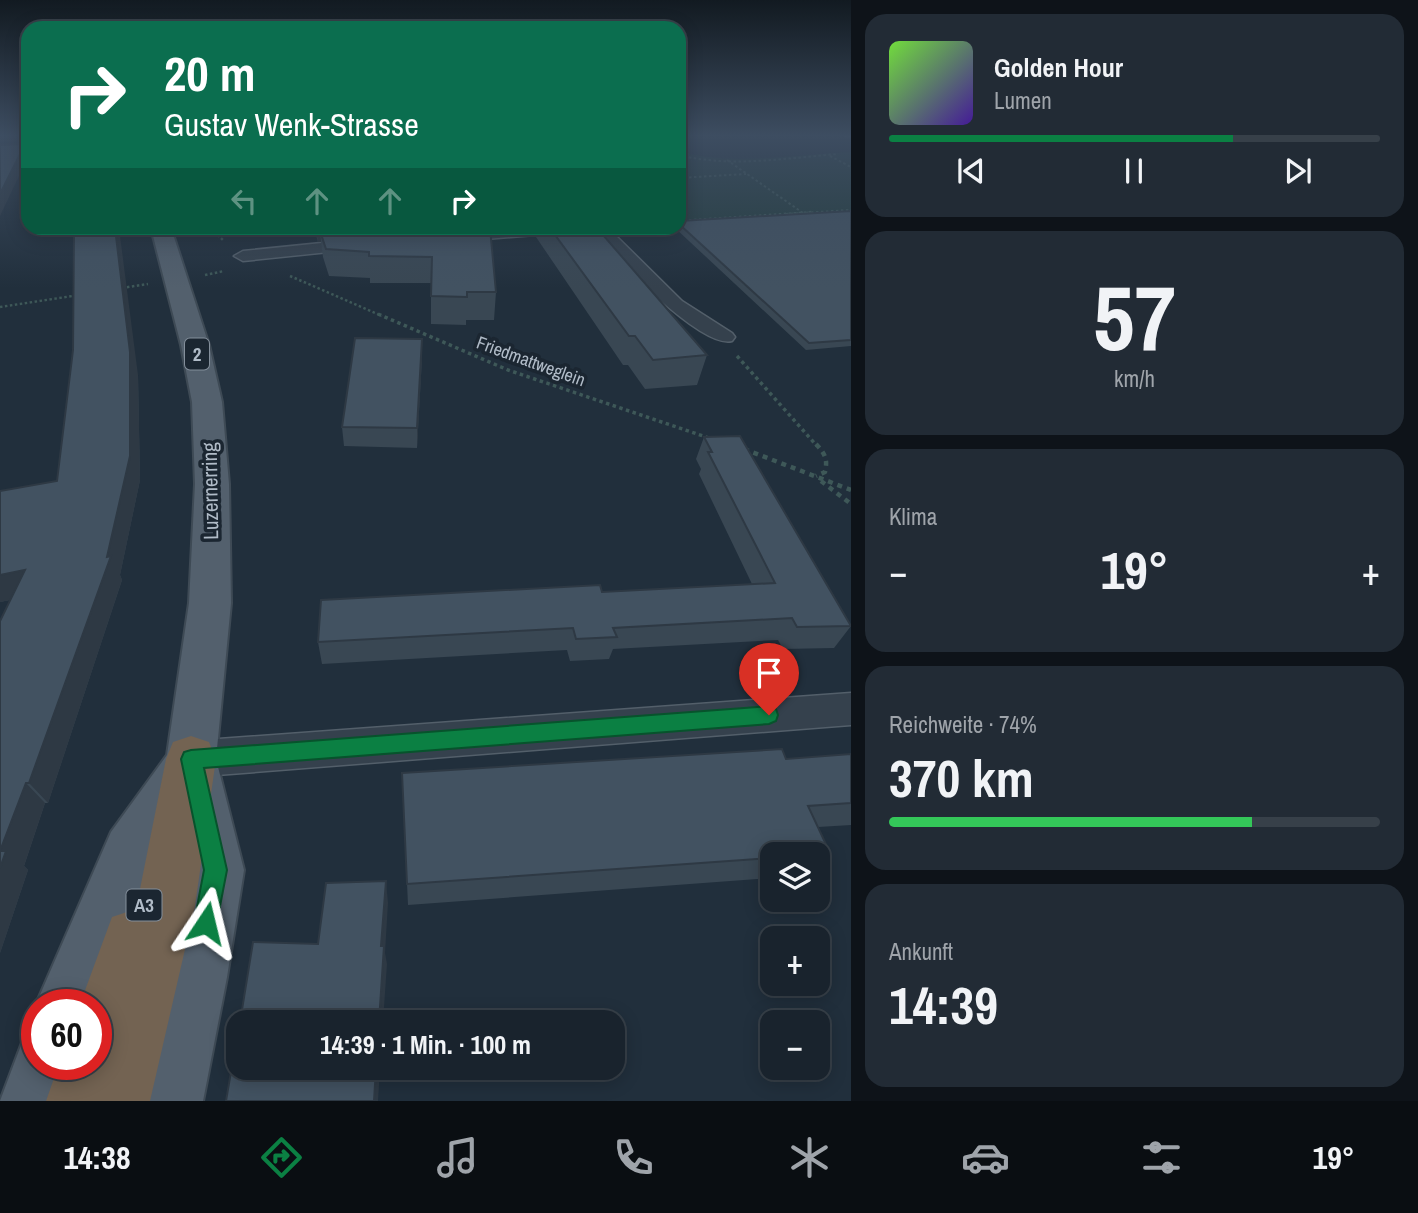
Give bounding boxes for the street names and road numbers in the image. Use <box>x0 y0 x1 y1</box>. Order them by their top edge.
street label: Friedmattweglein <box>473 330 589 392</box>
road number: 2 <box>185 338 209 370</box>
street label: Luzernerring <box>195 442 225 540</box>
road number: A3 <box>127 890 162 920</box>

